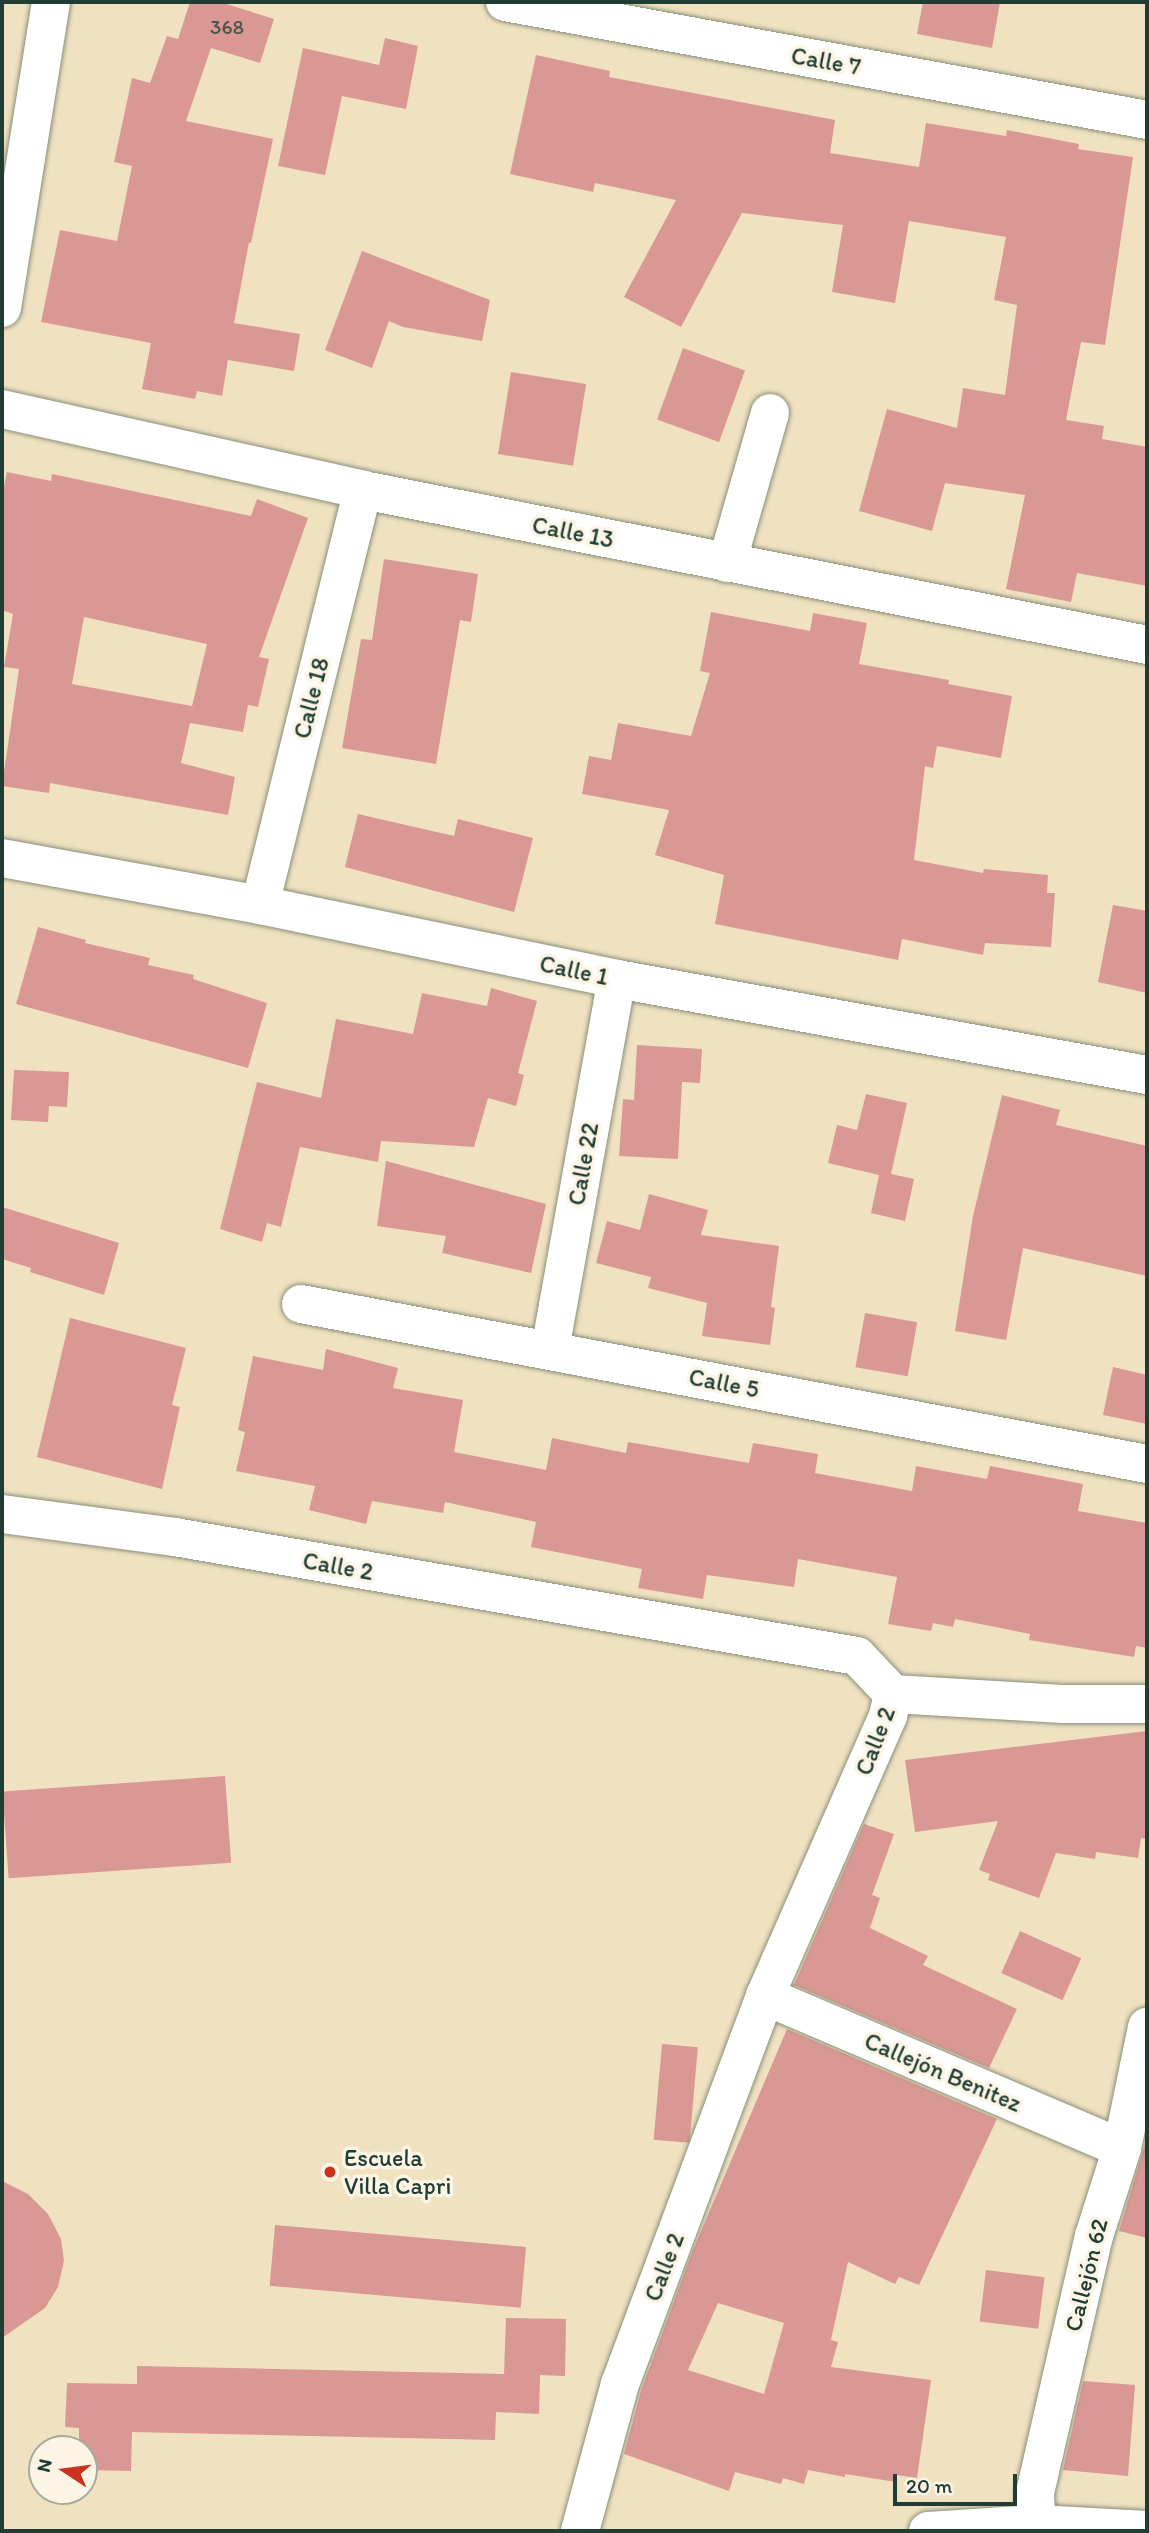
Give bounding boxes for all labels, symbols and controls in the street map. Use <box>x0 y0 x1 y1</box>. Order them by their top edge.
house number: 368 <box>210 14 244 40</box>
street label: Calle 7 <box>789 41 863 81</box>
street label: Calle 13 <box>530 510 616 554</box>
street label: Calle 18 <box>287 654 335 742</box>
street label: Calle 1 <box>537 949 611 991</box>
street label: Calle 22 <box>562 1120 604 1208</box>
street label: Calle 5 <box>686 1362 762 1404</box>
street label: Calle 2 <box>301 1546 375 1586</box>
street label: Calle 2 <box>849 1703 901 1779</box>
street label: Callejón Benitez <box>860 2026 1026 2118</box>
place label: Escuela Villa Capri <box>344 2144 451 2200</box>
marker: Escuela Villa Capri <box>322 2164 338 2180</box>
street label: Callejón 62 <box>1058 2216 1114 2334</box>
street label: Calle 2 <box>638 2229 690 2305</box>
north arrow <box>28 2435 98 2505</box>
text: N <box>31 2457 57 2474</box>
scale bar <box>897 2460 1021 2504</box>
text: 20 m <box>906 2473 952 2498</box>

